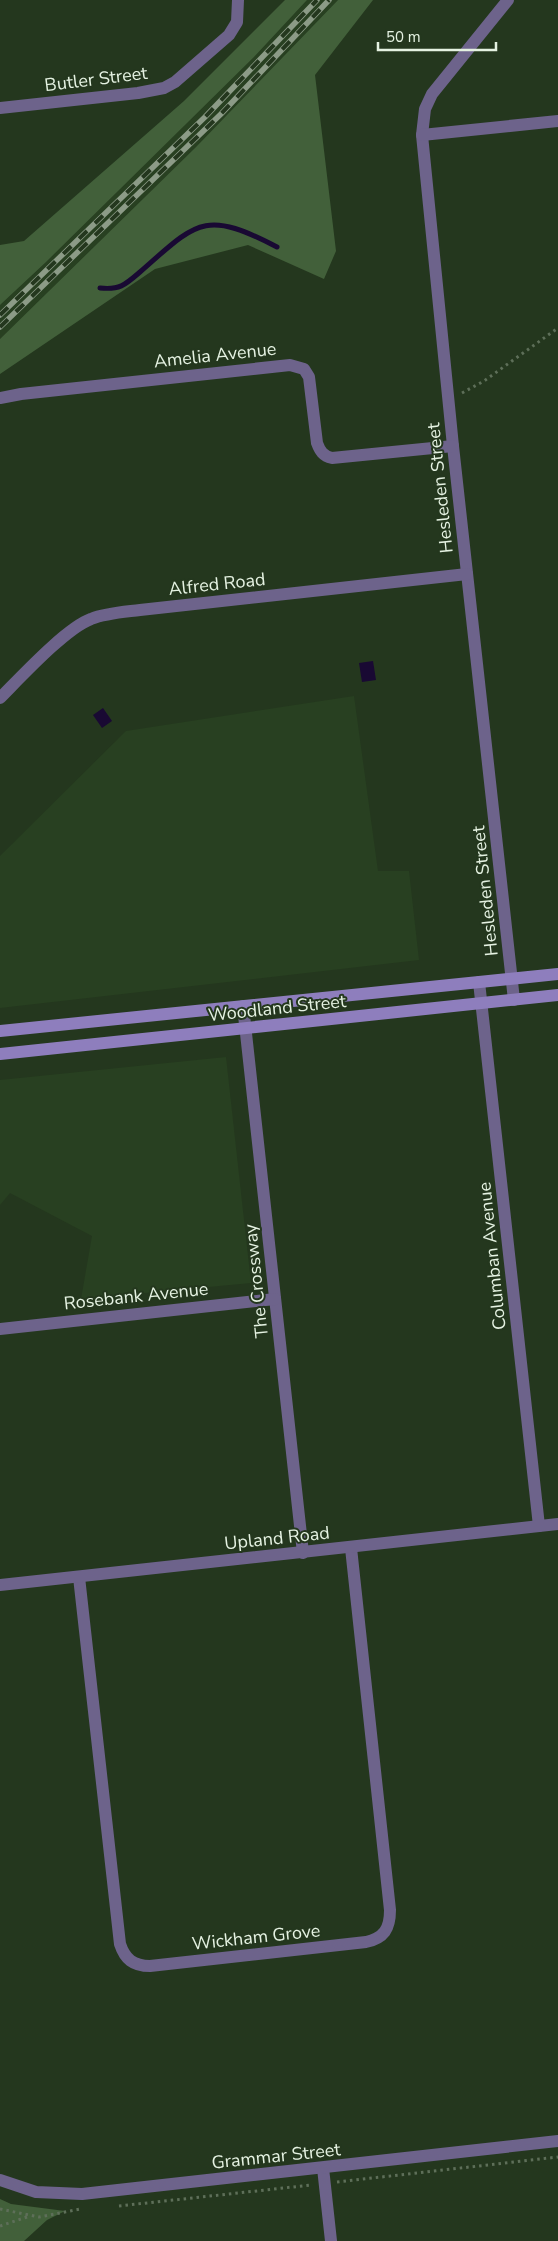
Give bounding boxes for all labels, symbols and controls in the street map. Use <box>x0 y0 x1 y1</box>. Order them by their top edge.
scale bar <box>378 20 496 52</box>
text: 50 m <box>386 27 421 47</box>
street label: Butler Street <box>43 61 150 97</box>
street label: Amelia Avenue <box>153 337 277 373</box>
street label: Hesleden Street <box>421 421 459 554</box>
street label: Alfred Road <box>167 567 267 601</box>
street label: Hesleden Street <box>466 824 504 957</box>
street label: Woodland Street <box>207 989 348 1027</box>
street label: Columban Avenue <box>472 1181 512 1331</box>
street label: The Crossway <box>238 1222 274 1339</box>
street label: Rosebank Avenue <box>63 1276 209 1316</box>
street label: Upland Road <box>223 1521 331 1555</box>
street label: Wickham Grove <box>191 1918 321 1956</box>
street label: Grammar Street <box>210 2137 342 2175</box>

